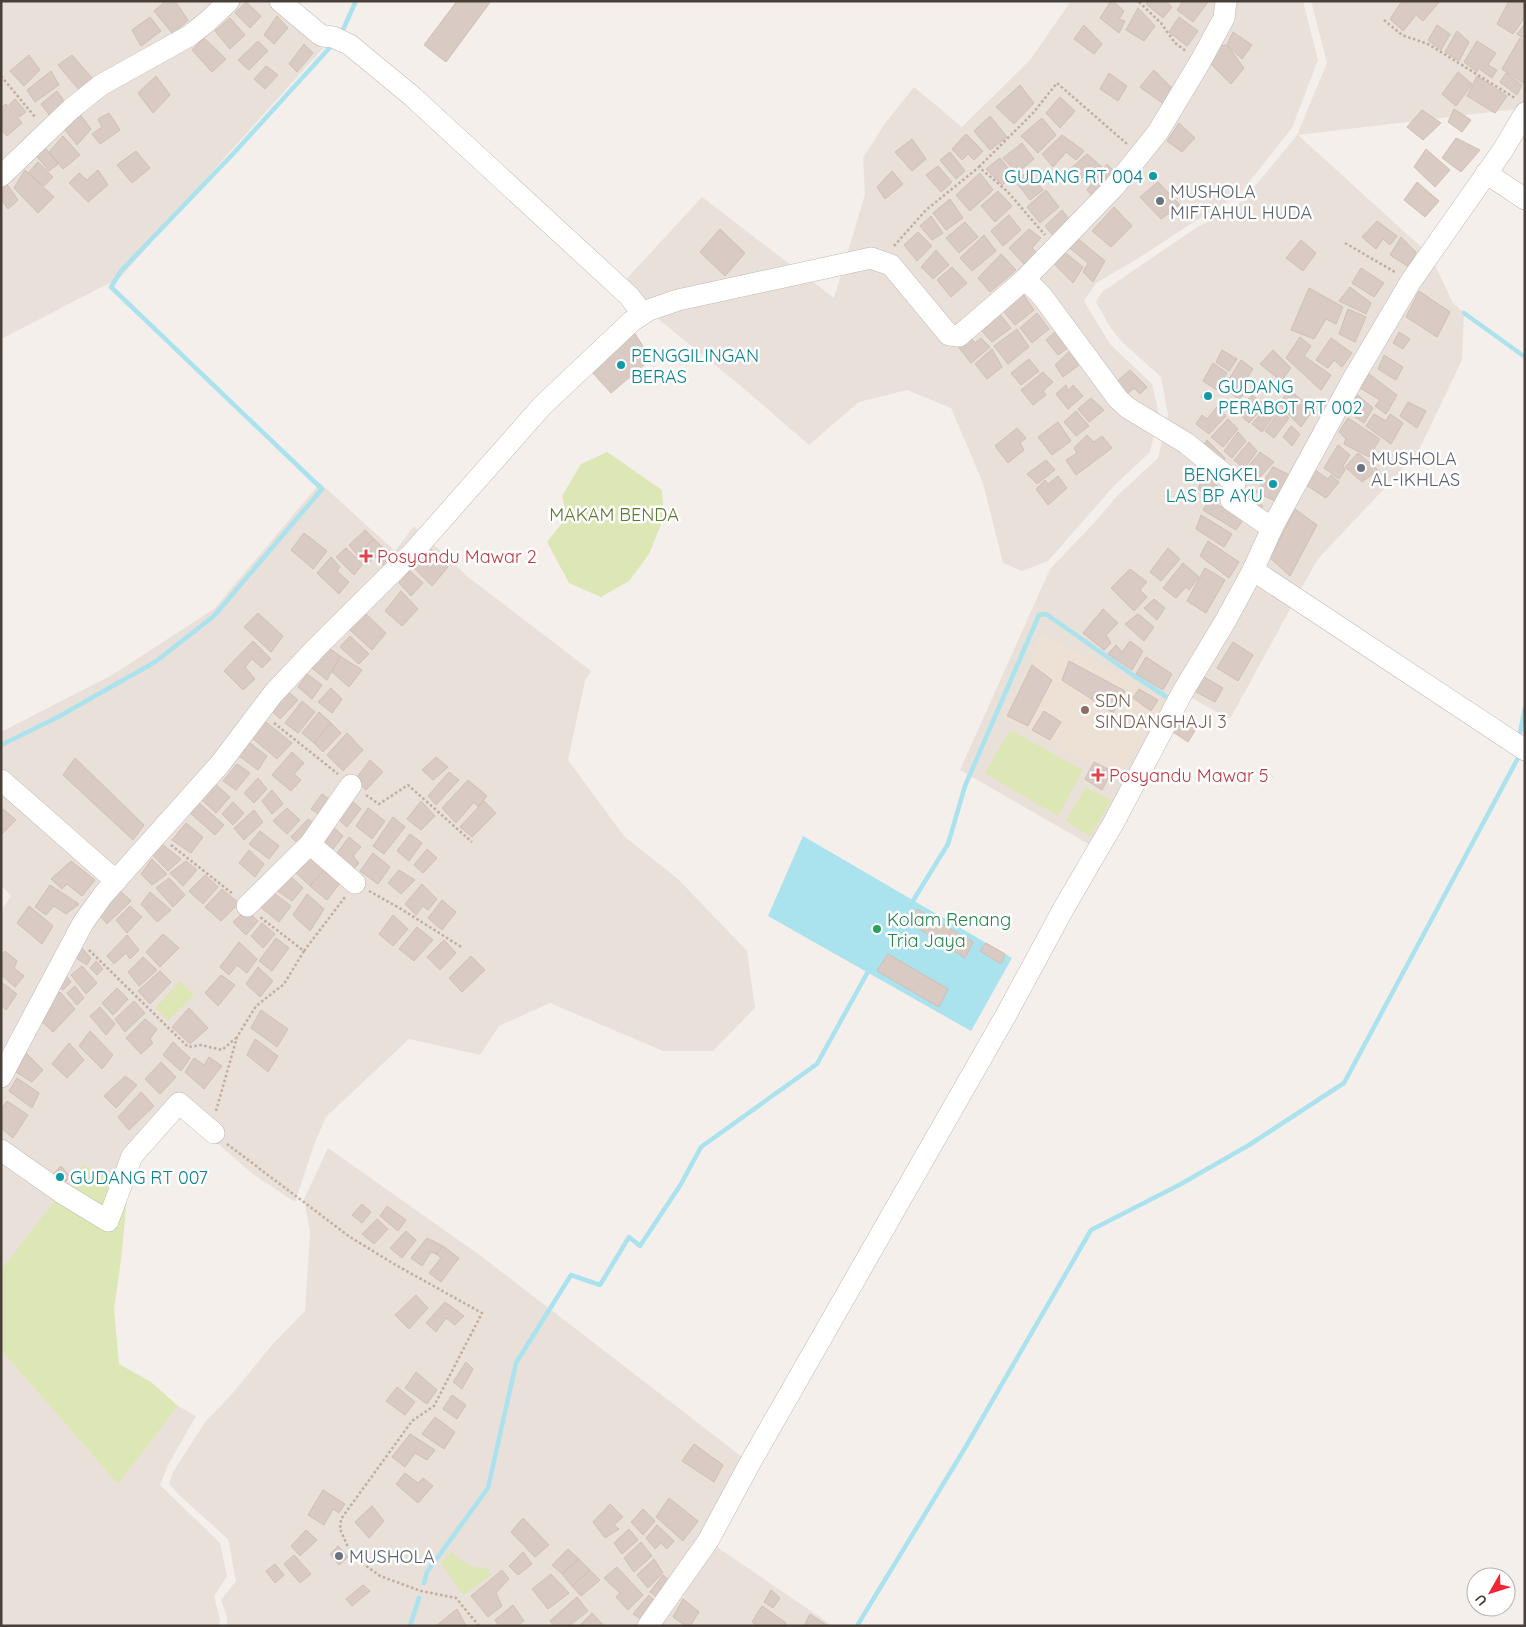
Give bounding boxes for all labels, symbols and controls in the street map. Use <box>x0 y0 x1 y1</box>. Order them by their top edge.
place label: GUDANG RT 004 <box>1004 165 1143 188</box>
marker: GUDANG RT 004 <box>1147 170 1159 182</box>
place label: MUSHOLA MIFTAHUL HUDA <box>1170 180 1312 224</box>
marker: MUSHOLA MIFTAHUL HUDA <box>1154 195 1166 207</box>
place label: PENGGILINGAN BERAS <box>631 344 759 388</box>
marker: PENGGILINGAN BERAS <box>615 359 627 371</box>
place label: GUDANG PERABOT RT 002 <box>1218 375 1363 419</box>
marker: GUDANG PERABOT RT 002 <box>1202 390 1214 402</box>
place label: MUSHOLA AL-IKHLAS <box>1371 447 1460 491</box>
marker: MUSHOLA AL-IKHLAS <box>1355 462 1367 474</box>
place label: BENGKEL LAS BP AYU <box>1166 463 1263 507</box>
marker: BENGKEL LAS BP AYU <box>1267 478 1279 490</box>
park label: MAKAM BENDA <box>549 503 679 526</box>
place label: Posyandu Mawar 2 <box>377 545 537 568</box>
marker: Posyandu Mawar 2 <box>359 549 373 563</box>
place label: SDN SINDANGHAJI 3 <box>1095 689 1227 733</box>
marker: SDN SINDANGHAJI 3 <box>1079 704 1091 716</box>
place label: Posyandu Mawar 5 <box>1109 764 1269 787</box>
marker: Posyandu Mawar 5 <box>1091 768 1105 782</box>
place label: Kolam Renang Tria Jaya <box>887 908 1011 952</box>
marker: Kolam Renang Tria Jaya <box>871 923 883 935</box>
place label: GUDANG RT 007 <box>70 1166 208 1189</box>
marker: GUDANG RT 007 <box>54 1171 66 1183</box>
place label: MUSHOLA <box>349 1545 435 1568</box>
marker: MUSHOLA <box>333 1550 345 1562</box>
north arrow <box>1466 1567 1516 1617</box>
text: U <box>1471 1591 1491 1610</box>

